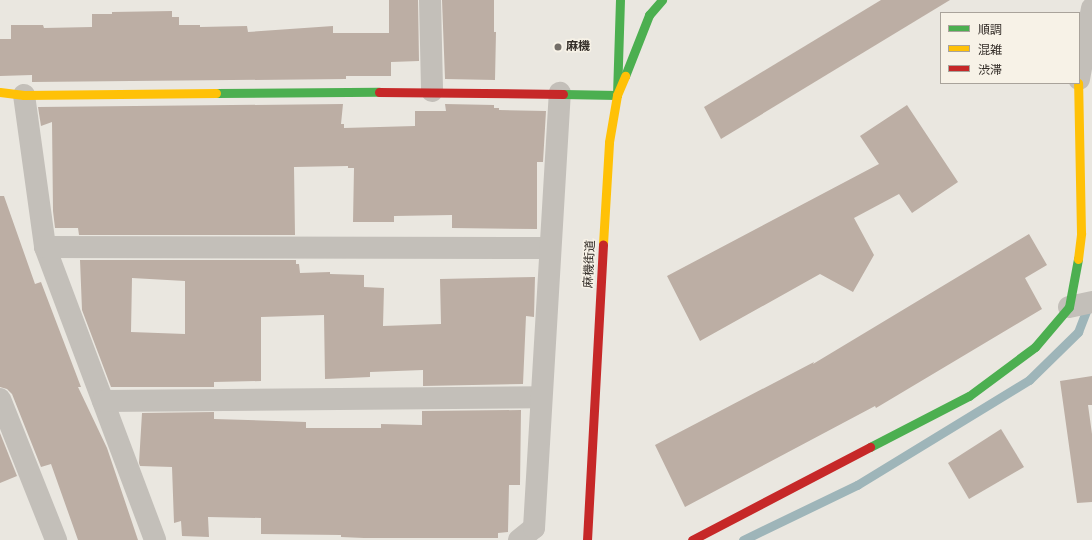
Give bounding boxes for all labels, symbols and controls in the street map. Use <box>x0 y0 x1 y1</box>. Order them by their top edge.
legend <box>940 12 1080 84</box>
text: 順調 <box>978 23 1002 37</box>
place label: 麻機 <box>566 40 590 54</box>
marker: 麻機 <box>553 42 563 52</box>
text: 混雑 <box>978 43 1002 57</box>
text: 渋滞 <box>978 63 1002 77</box>
street label: 麻機街道 <box>582 240 598 288</box>

